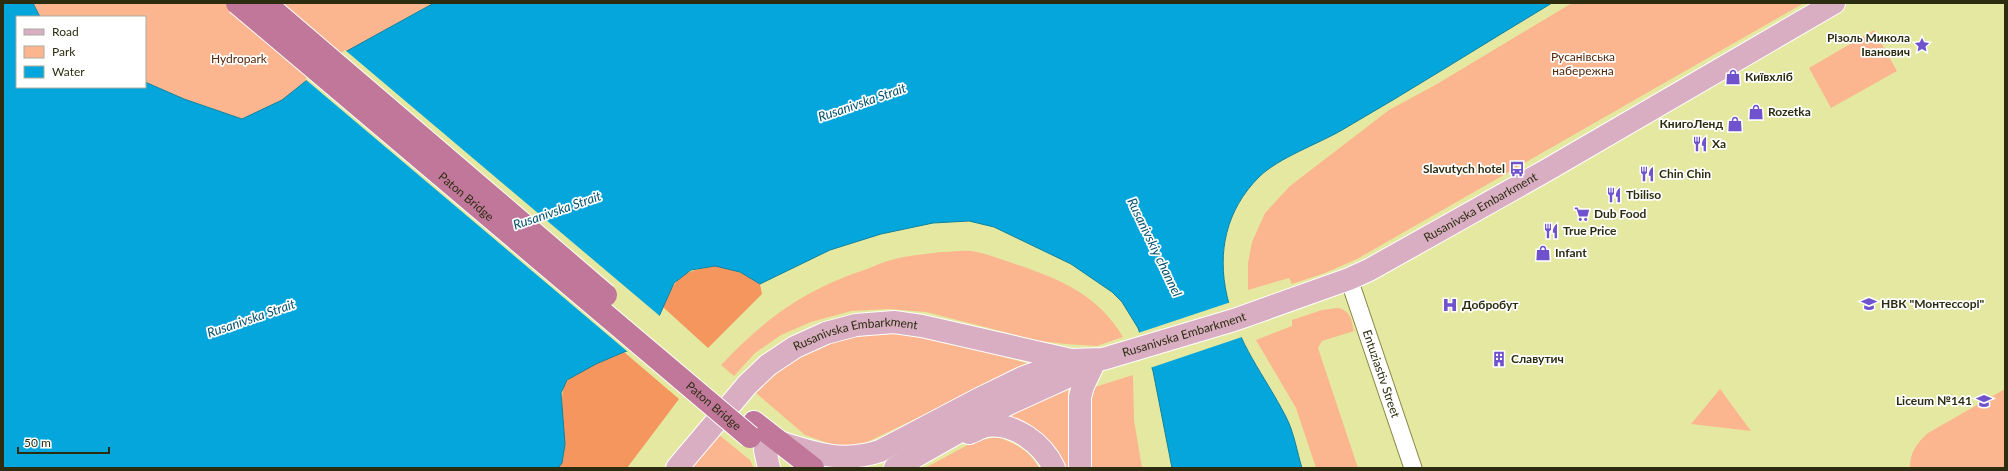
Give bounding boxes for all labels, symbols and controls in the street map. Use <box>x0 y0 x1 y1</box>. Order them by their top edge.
legend <box>16 16 146 88</box>
text: Road <box>52 24 79 39</box>
place label: Різоль Микола Іванович <box>1827 30 1910 59</box>
place icon: Різоль Микола Іванович <box>1913 36 1931 54</box>
text: Park <box>52 44 76 59</box>
park label: Русанівська набережна <box>1551 49 1615 78</box>
park label: Hydropark <box>211 51 268 66</box>
text: Water <box>52 64 85 79</box>
shop icon: Київхліб <box>1724 68 1742 86</box>
place label: Київхліб <box>1745 69 1793 84</box>
water label: Rusanivska Strait <box>816 79 909 125</box>
shop icon: Rozetka <box>1747 103 1765 121</box>
place label: Rozetka <box>1768 104 1811 119</box>
shop icon: КнигоЛенд <box>1726 115 1744 133</box>
place label: КнигоЛенд <box>1660 116 1723 131</box>
restaurant icon: Ха <box>1691 135 1709 153</box>
place label: Ха <box>1712 136 1726 151</box>
bus stop icon: Slavutych hotel <box>1508 160 1526 178</box>
place label: Slavutych hotel <box>1423 161 1505 176</box>
restaurant icon: Chin Chin <box>1638 165 1656 183</box>
place label: Chin Chin <box>1659 166 1711 181</box>
street label: Paton Bridge <box>436 169 497 224</box>
street label: Rusanivska Embarkment <box>1421 169 1540 245</box>
restaurant icon: Tbiliso <box>1605 186 1623 204</box>
water label: Rusanivska Strait <box>511 187 604 233</box>
place label: Tbiliso <box>1626 187 1661 202</box>
water label: Rusanivskiy channel <box>1124 195 1186 299</box>
supermarket icon: Dub Food <box>1573 205 1591 223</box>
place label: Dub Food <box>1594 206 1647 221</box>
restaurant icon: True Price <box>1542 222 1560 240</box>
place label: True Price <box>1563 223 1617 238</box>
shop icon: Infant <box>1534 244 1552 262</box>
place label: Infant <box>1555 245 1587 260</box>
water label: Rusanivska Strait <box>205 295 298 341</box>
school or university icon: НВК "Монтессорі" <box>1860 295 1878 313</box>
hospital icon: Добробут <box>1441 296 1459 314</box>
place label: НВК "Монтессорі" <box>1881 296 1985 311</box>
place label: Добробут <box>1462 297 1519 312</box>
street label: Rusanivska Embarkment <box>1120 308 1248 360</box>
street label: Rusanivska Embarkment <box>791 314 919 354</box>
street label: Entuziastiv Street <box>1360 328 1404 420</box>
building icon: Славутич <box>1490 350 1508 368</box>
place label: Славутич <box>1511 351 1564 366</box>
street label: Paton Bridge <box>683 378 744 433</box>
school or university icon: Liceum №141 <box>1975 392 1993 410</box>
place label: Liceum №141 <box>1896 393 1972 408</box>
scale bar <box>18 429 109 455</box>
text: 50 m <box>24 435 51 450</box>

